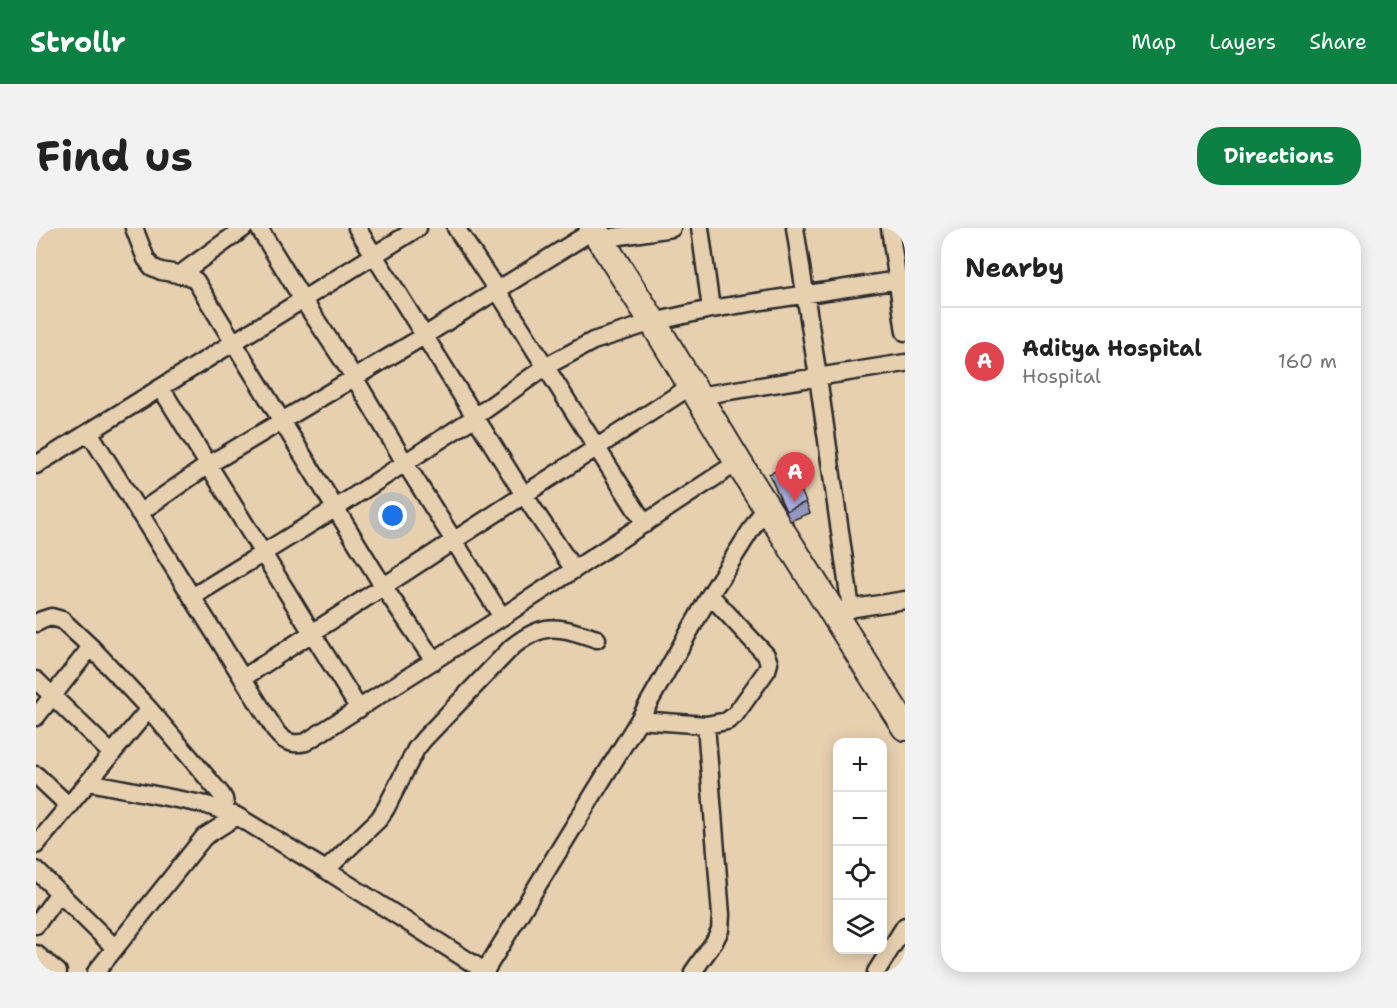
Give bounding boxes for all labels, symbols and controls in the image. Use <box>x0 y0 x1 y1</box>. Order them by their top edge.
text: Strollr <box>30 23 126 61</box>
text: Map <box>1131 28 1176 56</box>
text: Layers <box>1209 28 1276 56</box>
text: Share <box>1309 28 1367 56</box>
button: Directions <box>1197 127 1361 185</box>
text: Find us <box>36 128 193 184</box>
text: Nearby <box>965 250 1064 285</box>
text: Aditya Hospital <box>1022 334 1202 363</box>
text: A <box>977 348 992 374</box>
text: 160 m <box>1278 348 1337 374</box>
text: Hospital <box>1022 363 1101 389</box>
pin: A <box>776 452 814 502</box>
your location <box>378 501 407 530</box>
map controls <box>833 738 887 954</box>
button: + <box>833 738 887 792</box>
button: − <box>833 792 887 846</box>
button: locate <box>833 846 887 900</box>
button: layers <box>833 900 887 954</box>

